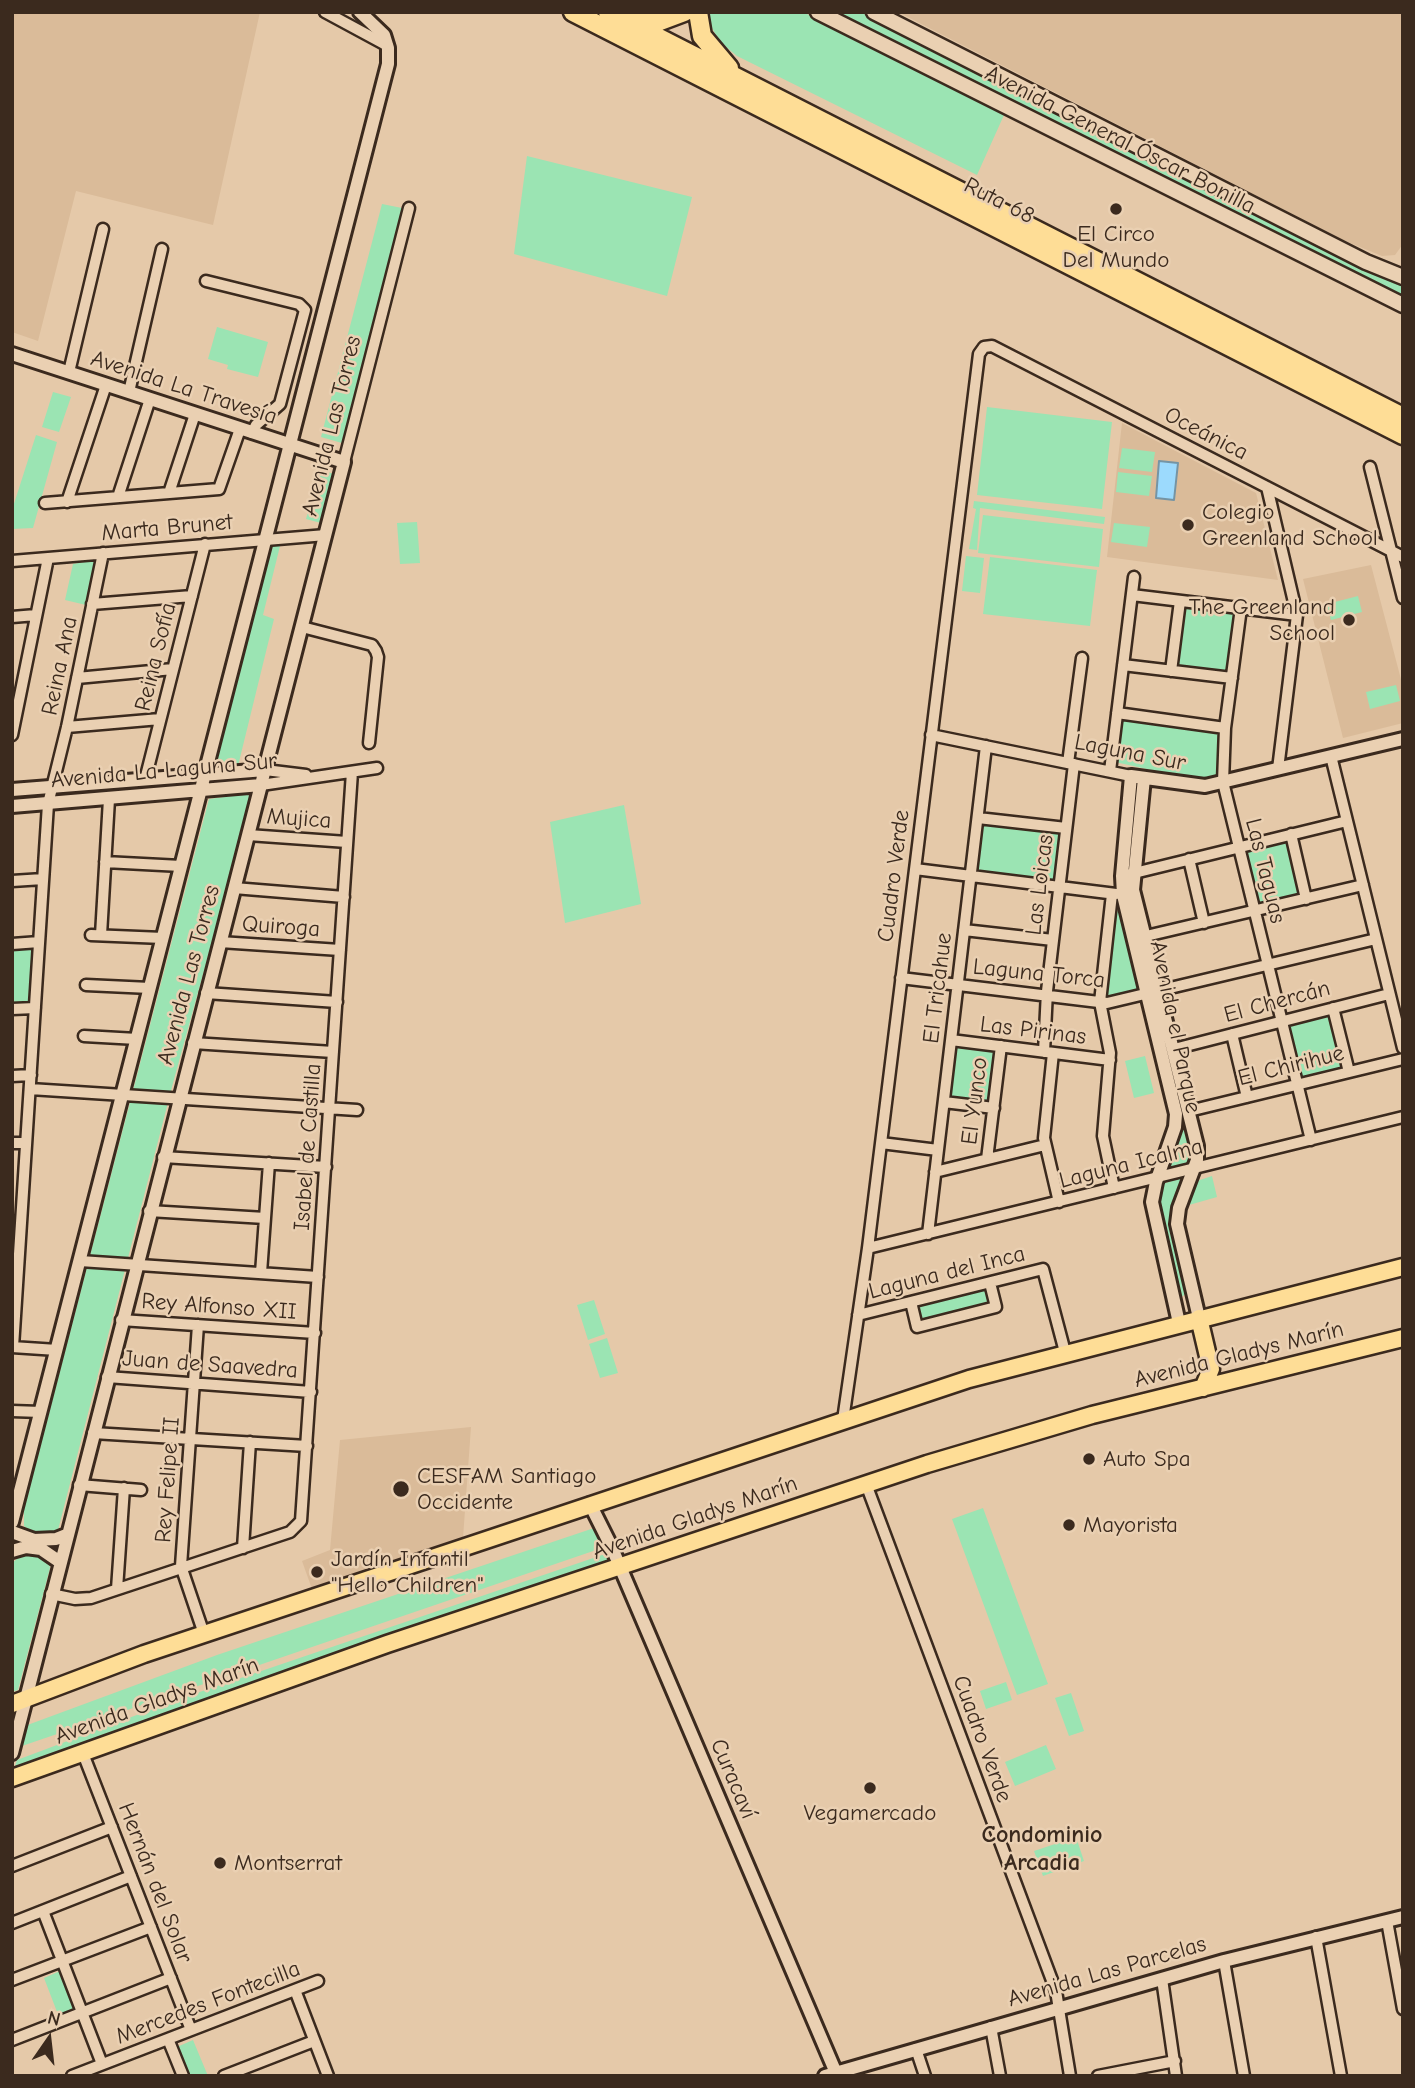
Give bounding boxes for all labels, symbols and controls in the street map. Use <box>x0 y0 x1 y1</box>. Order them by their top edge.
street label: Avenida General Óscar Bonilla <box>980 60 1260 220</box>
street label: Ruta 68 <box>959 172 1039 230</box>
marker: El Circo Del Mundo <box>1108 201 1124 217</box>
place label: El Circo Del Mundo <box>1063 220 1169 274</box>
street label: Avenida Las Torres <box>296 333 368 519</box>
street label: Avenida La Travesía <box>87 345 281 431</box>
street label: Oceánica <box>1160 401 1252 467</box>
place label: Colegio Greenland School <box>1202 498 1378 552</box>
street label: Marta Brunet <box>100 509 234 547</box>
marker: Colegio Greenland School <box>1180 517 1196 533</box>
place label: The Greenland School <box>1189 593 1335 647</box>
street label: Reina Sofía <box>129 600 183 714</box>
marker: The Greenland School <box>1341 612 1357 628</box>
street label: Reina Ana <box>36 614 84 718</box>
street label: Laguna Sur <box>1072 729 1188 777</box>
street label: Avenida La Laguna Sur <box>50 747 278 795</box>
street label: Mujica <box>266 803 332 835</box>
street label: Cuadro Verde <box>872 808 916 944</box>
street label: Las Taguas <box>1239 816 1291 926</box>
street label: Las Loicas <box>1020 833 1060 937</box>
street label: Avenida Las Torres <box>152 882 226 1068</box>
street label: Quiroga <box>241 911 321 943</box>
street label: El Tricahue <box>918 931 958 1045</box>
street label: Avenida el Parque <box>1143 938 1207 1116</box>
street label: Laguna Torca <box>972 953 1106 995</box>
street label: El Chercán <box>1221 975 1333 1029</box>
street label: Las Pirinas <box>978 1011 1088 1051</box>
street label: El Chirihue <box>1235 1040 1347 1092</box>
street label: El Yunco <box>956 1056 994 1146</box>
street label: Isabel de Castilla <box>288 1062 328 1232</box>
street label: Laguna Icalma <box>1056 1133 1206 1195</box>
street label: Laguna del Inca <box>866 1240 1028 1306</box>
street label: Rey Alfonso XII <box>141 1288 297 1326</box>
street label: Avenida Gladys Marín <box>1131 1316 1347 1394</box>
street label: Juan de Saavedra <box>121 1345 299 1385</box>
street label: Rey Felipe II <box>150 1416 186 1544</box>
place label: Auto Spa <box>1103 1445 1191 1473</box>
marker: Auto Spa <box>1081 1451 1097 1467</box>
place label: CESFAM Santiago Occidente <box>417 1462 596 1516</box>
street label: Avenida Gladys Marín <box>589 1470 801 1566</box>
marker: CESFAM Santiago Occidente <box>391 1479 411 1499</box>
place label: Mayorista <box>1083 1511 1178 1539</box>
marker: Mayorista <box>1061 1517 1077 1533</box>
place label: Jardín Infantil "Hello Children" <box>331 1545 484 1599</box>
marker: Jardín Infantil "Hello Children" <box>309 1564 325 1580</box>
street label: Avenida Gladys Marín <box>51 1651 263 1751</box>
street label: Cuadro Verde <box>946 1672 1018 1806</box>
street label: Curacaví <box>704 1735 762 1823</box>
marker: Vegamercado <box>862 1780 878 1796</box>
street label: Hernán del Solar <box>112 1799 198 1967</box>
place label: Vegamercado <box>804 1799 936 1827</box>
district label: Condominio Arcadia <box>981 1821 1103 1877</box>
place label: Montserrat <box>234 1849 342 1877</box>
marker: Montserrat <box>212 1855 228 1871</box>
street label: Avenida Las Parcelas <box>1005 1930 1209 2014</box>
street label: Mercedes Fontecilla <box>112 1955 304 2051</box>
north arrow <box>14 2004 84 2074</box>
text: N <box>45 2006 63 2031</box>

